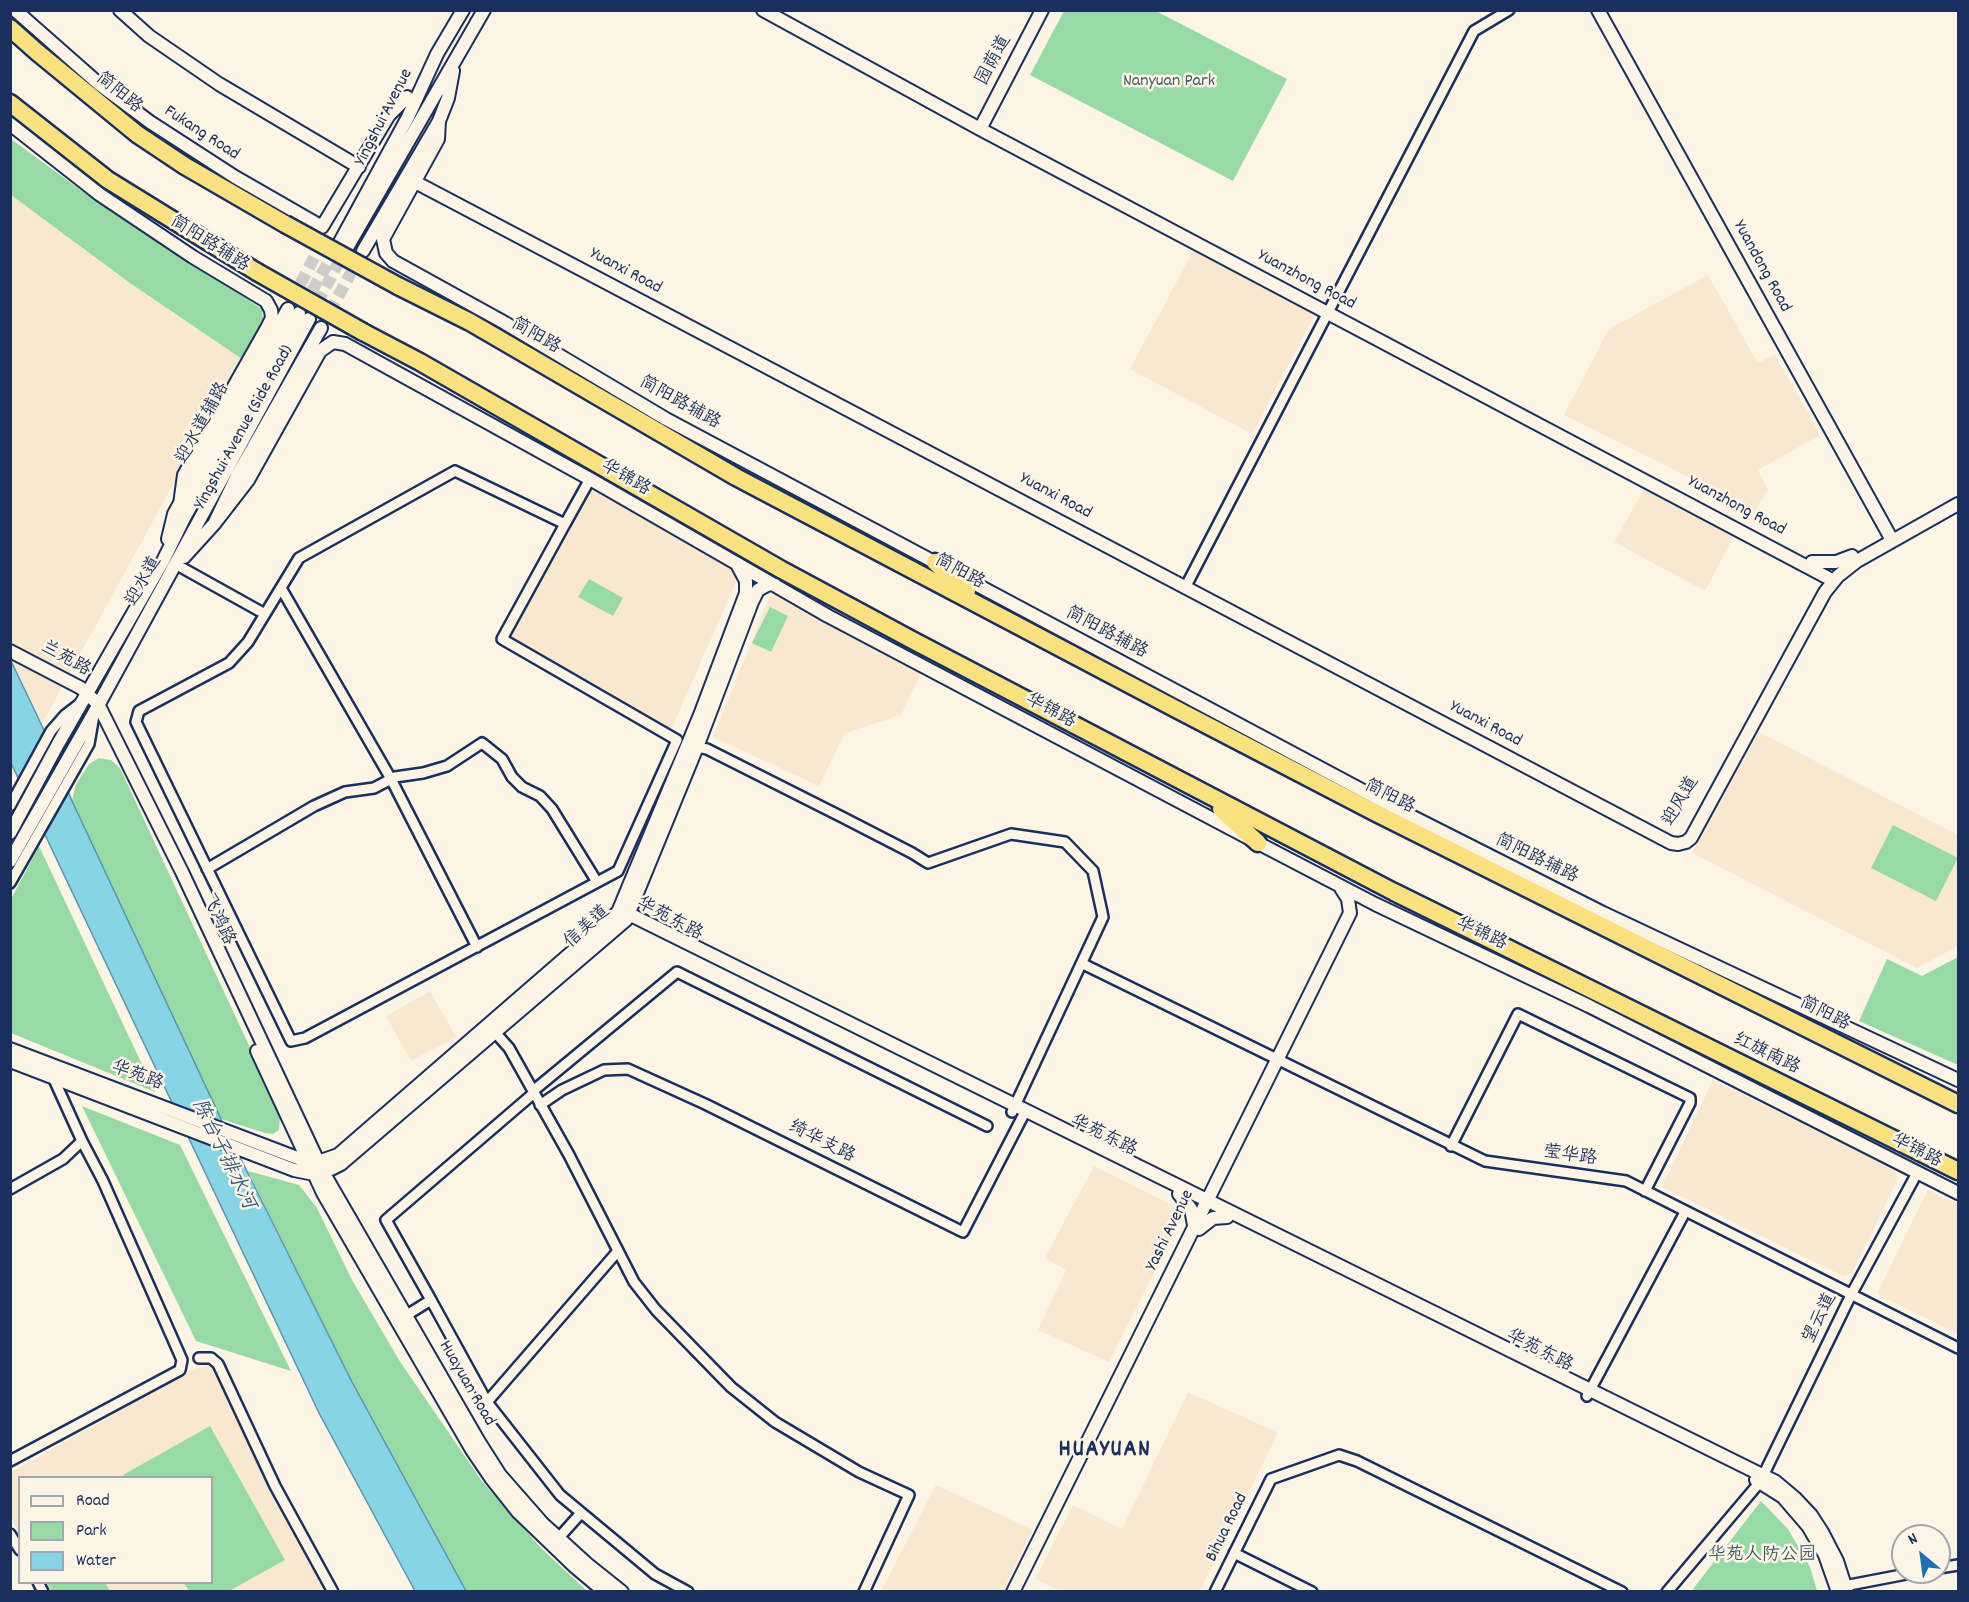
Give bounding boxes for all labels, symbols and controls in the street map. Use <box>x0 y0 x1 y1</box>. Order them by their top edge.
street label: 园荫道 <box>973 32 1017 90</box>
street label: Yingshui Avenue <box>351 66 419 170</box>
street label: 简阳路 <box>90 69 146 119</box>
park label: Nanyuan Park <box>1123 72 1215 94</box>
street label: Fukang Road <box>159 102 243 166</box>
street label: 简阳路辅路 <box>165 212 253 278</box>
street label: Yuandong Road <box>1727 217 1795 317</box>
street label: Yuanxi Road <box>585 244 665 300</box>
street label: Yuanzhong Road <box>1253 246 1359 316</box>
street label: 简阳路 <box>506 314 564 360</box>
street label: Yingshui Avenue (Side Road) <box>191 342 299 514</box>
street label: 简阳路辅路 <box>634 373 724 435</box>
street label: 迎水道辅路 <box>173 379 235 469</box>
street label: 华锦路 <box>596 456 654 502</box>
street label: Yuanxi Road <box>1015 469 1095 525</box>
street label: Yuanzhong Road <box>1683 472 1789 542</box>
street label: 简阳路 <box>930 551 988 595</box>
street label: 迎水道 <box>122 553 168 611</box>
street label: 简阳路辅路 <box>1061 603 1151 665</box>
street label: 兰苑路 <box>36 637 94 683</box>
street label: 华锦路 <box>1021 690 1079 734</box>
street label: Yuanxi Road <box>1445 697 1525 753</box>
street label: 迎风道 <box>1659 773 1705 831</box>
street label: 简阳路 <box>1360 776 1418 820</box>
street label: 简阳路辅路 <box>1491 831 1581 889</box>
street label: 飞鸿路 <box>196 891 238 949</box>
street label: 华苑东路 <box>632 894 706 946</box>
street label: 信美道 <box>561 902 615 954</box>
street label: 华锦路 <box>1452 914 1510 956</box>
street label: 简阳路 <box>1795 993 1853 1037</box>
street label: 红旗南路 <box>1729 1030 1803 1080</box>
street label: 华苑路 <box>108 1058 166 1096</box>
water label: 陈台子排水河 <box>185 1096 259 1214</box>
street label: 华苑东路 <box>1066 1112 1140 1162</box>
street label: 绮华支路 <box>784 1117 858 1169</box>
street label: 华锦路 <box>1887 1130 1945 1174</box>
street label: 莹华路 <box>1542 1143 1598 1171</box>
street label: Yashi Avenue <box>1142 1187 1200 1275</box>
street label: 望云道 <box>1799 1290 1843 1348</box>
street label: 华苑东路 <box>1502 1326 1576 1378</box>
street label: Huayuan Road <box>433 1337 499 1431</box>
district label: HUAYUAN <box>1059 1438 1151 1466</box>
legend <box>18 1476 213 1584</box>
text: Road <box>76 1489 110 1514</box>
street label: Bihua Road <box>1202 1490 1254 1566</box>
text: Park <box>76 1519 107 1544</box>
north arrow <box>1891 1524 1951 1584</box>
text: N <box>1904 1528 1922 1552</box>
park label: 华苑人防公园 <box>1708 1546 1816 1568</box>
text: Water <box>76 1549 116 1574</box>

